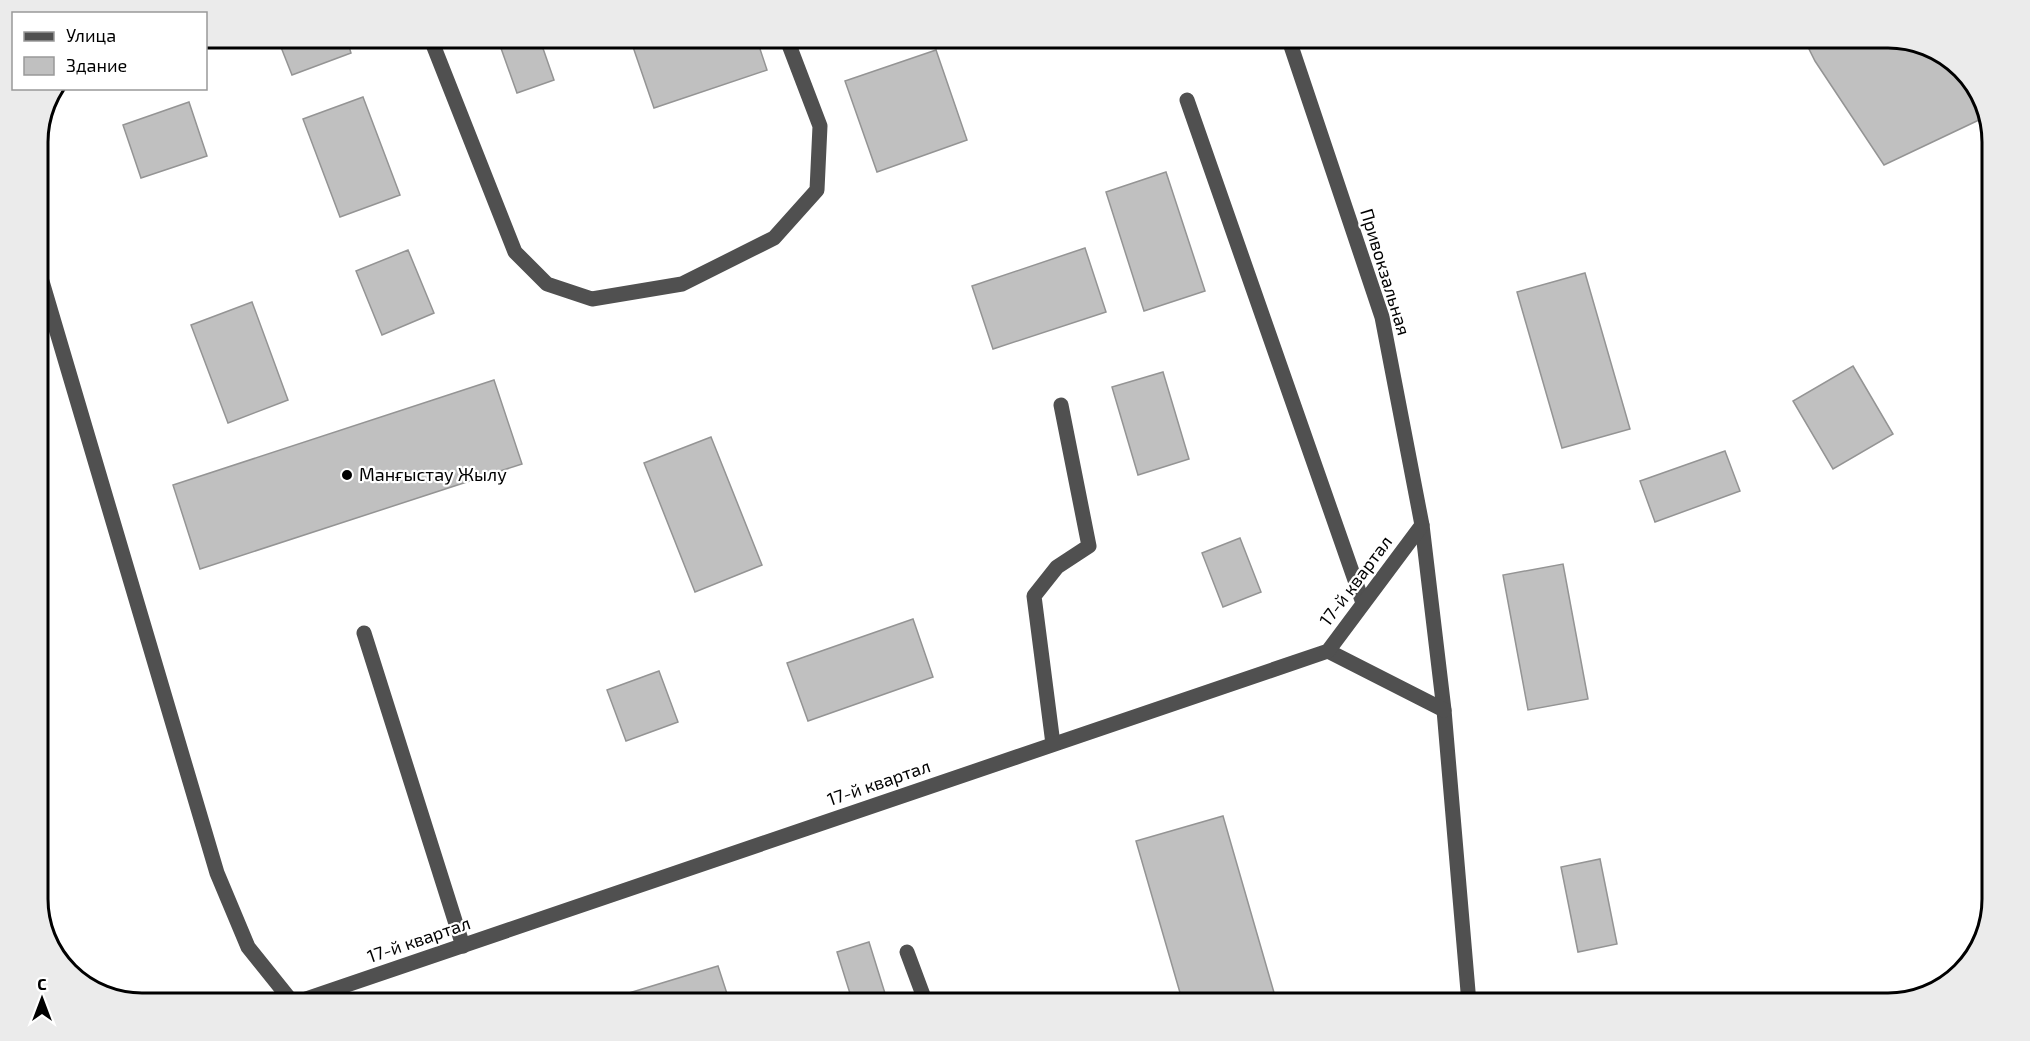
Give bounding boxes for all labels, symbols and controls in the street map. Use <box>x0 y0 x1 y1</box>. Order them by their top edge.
legend <box>12 12 207 90</box>
text: Улица <box>66 24 116 46</box>
text: Здание <box>66 54 127 76</box>
street label: Привокзальная <box>1356 206 1416 338</box>
place label: Манғыстау Жылу <box>359 463 507 485</box>
marker: Манғыстау Жылу <box>340 468 354 482</box>
street label: 17-й квартал <box>1314 531 1396 630</box>
street label: 17-й квартал <box>824 754 933 810</box>
street label: 17-й квартал <box>364 911 473 967</box>
north arrow <box>12 969 72 1029</box>
text: С <box>37 974 47 993</box>

